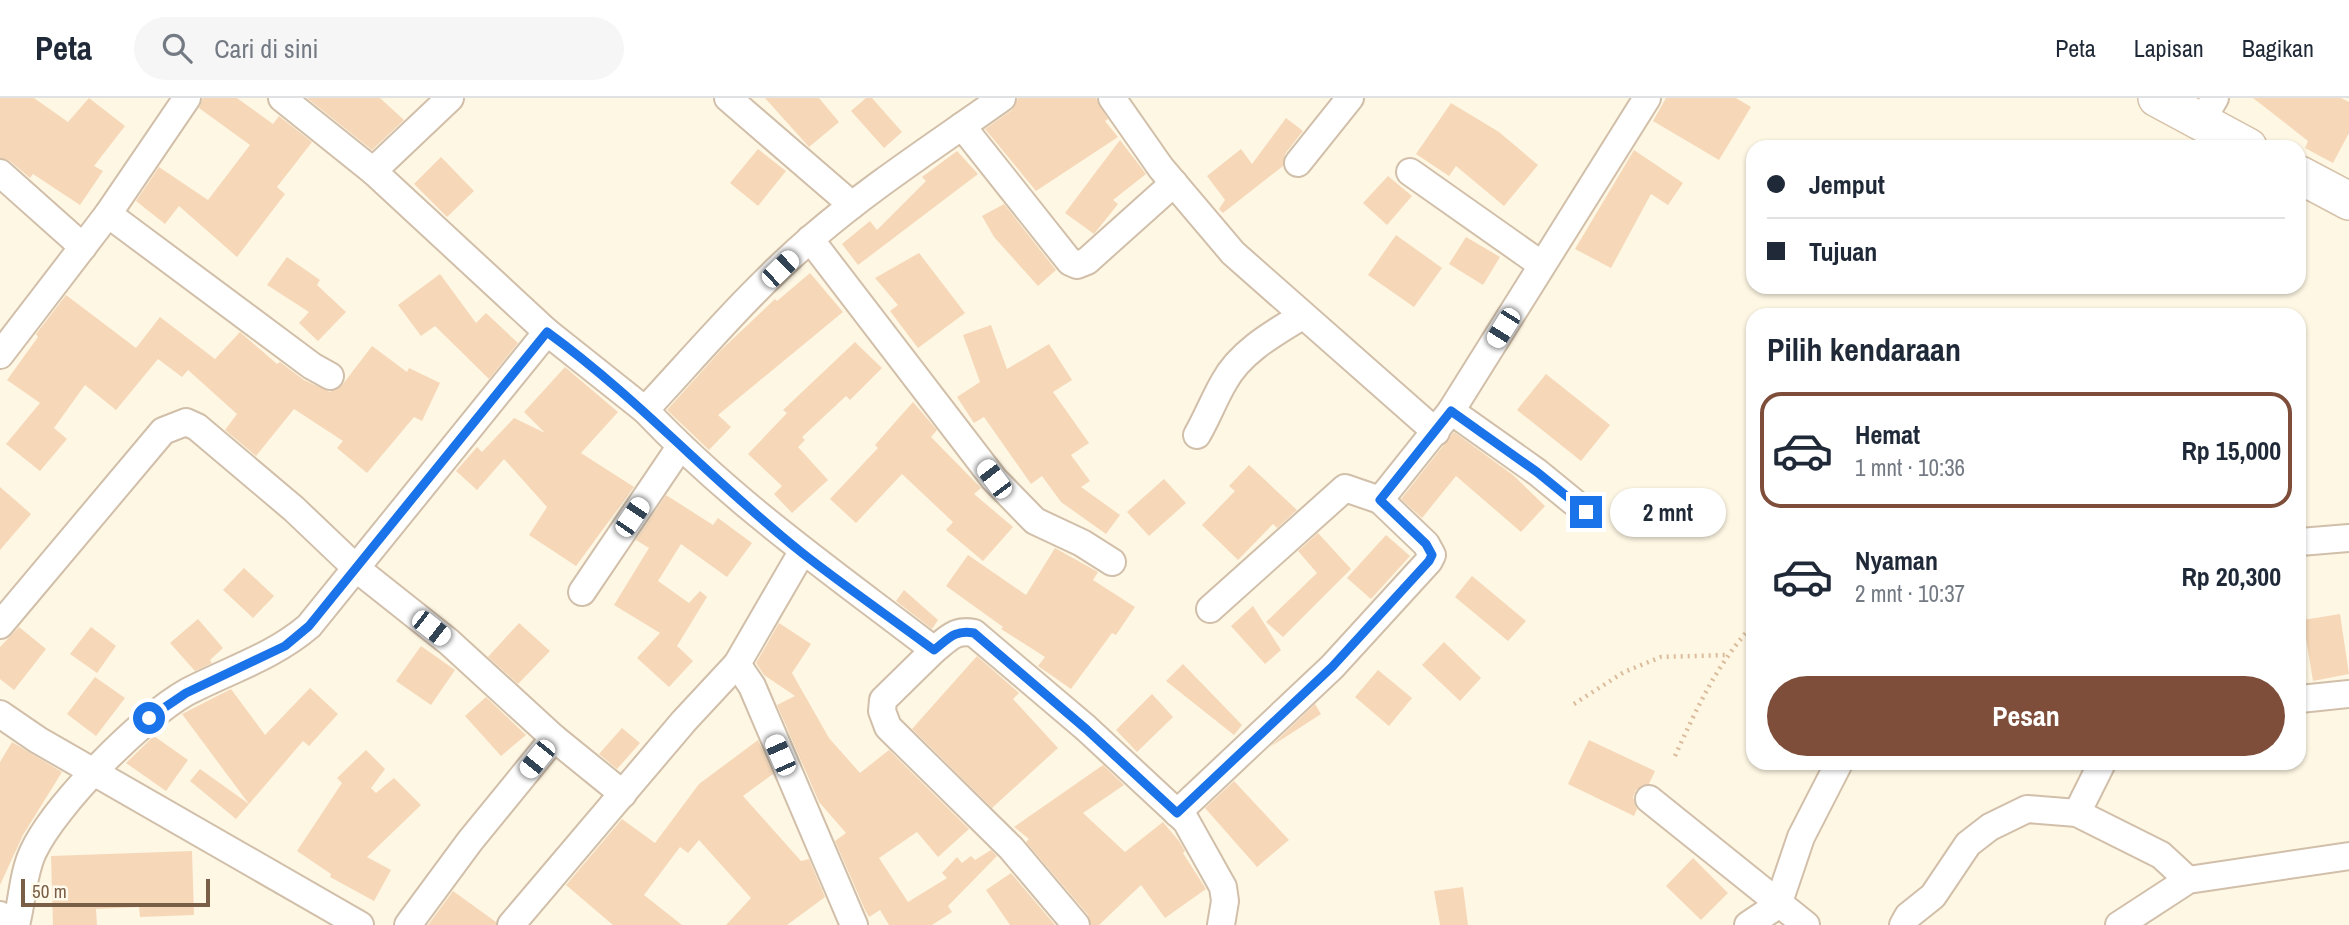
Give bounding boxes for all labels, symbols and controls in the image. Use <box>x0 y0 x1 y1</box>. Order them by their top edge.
search box <box>134 17 624 80</box>
text: Peta <box>35 26 92 70</box>
icon: search <box>158 29 196 67</box>
text: Cari di sini <box>214 31 318 66</box>
text: Peta <box>2055 32 2096 64</box>
text: Lapisan <box>2134 32 2204 64</box>
text: Bagikan <box>2242 32 2314 64</box>
text: Jemput <box>1809 167 1885 202</box>
text: Tujuan <box>1809 234 1877 269</box>
car <box>758 247 803 291</box>
car <box>1483 305 1524 351</box>
text: Pilih kendaraan <box>1767 328 1961 371</box>
text: Hemat <box>1855 417 1920 452</box>
icon: car <box>1771 419 1834 482</box>
text: Rp 15,000 <box>2181 433 2281 468</box>
text: 1 mnt · 10:36 <box>1855 452 1965 483</box>
car <box>973 456 1016 502</box>
callout: 2 mnt <box>1610 488 1726 536</box>
car <box>612 494 653 540</box>
route end <box>1570 496 1602 528</box>
text: 2 mnt <box>1643 497 1693 528</box>
text: Nyaman <box>1855 543 1938 578</box>
icon: car <box>1771 545 1834 608</box>
text: Rp 20,300 <box>2181 559 2281 594</box>
text: 2 mnt · 10:37 <box>1855 578 1965 609</box>
car <box>408 607 455 649</box>
button: Pesan <box>1767 676 2285 756</box>
route start <box>133 702 165 734</box>
car <box>762 732 799 778</box>
car <box>516 736 559 782</box>
scale bar <box>21 876 210 908</box>
text: 50 m <box>32 878 67 904</box>

